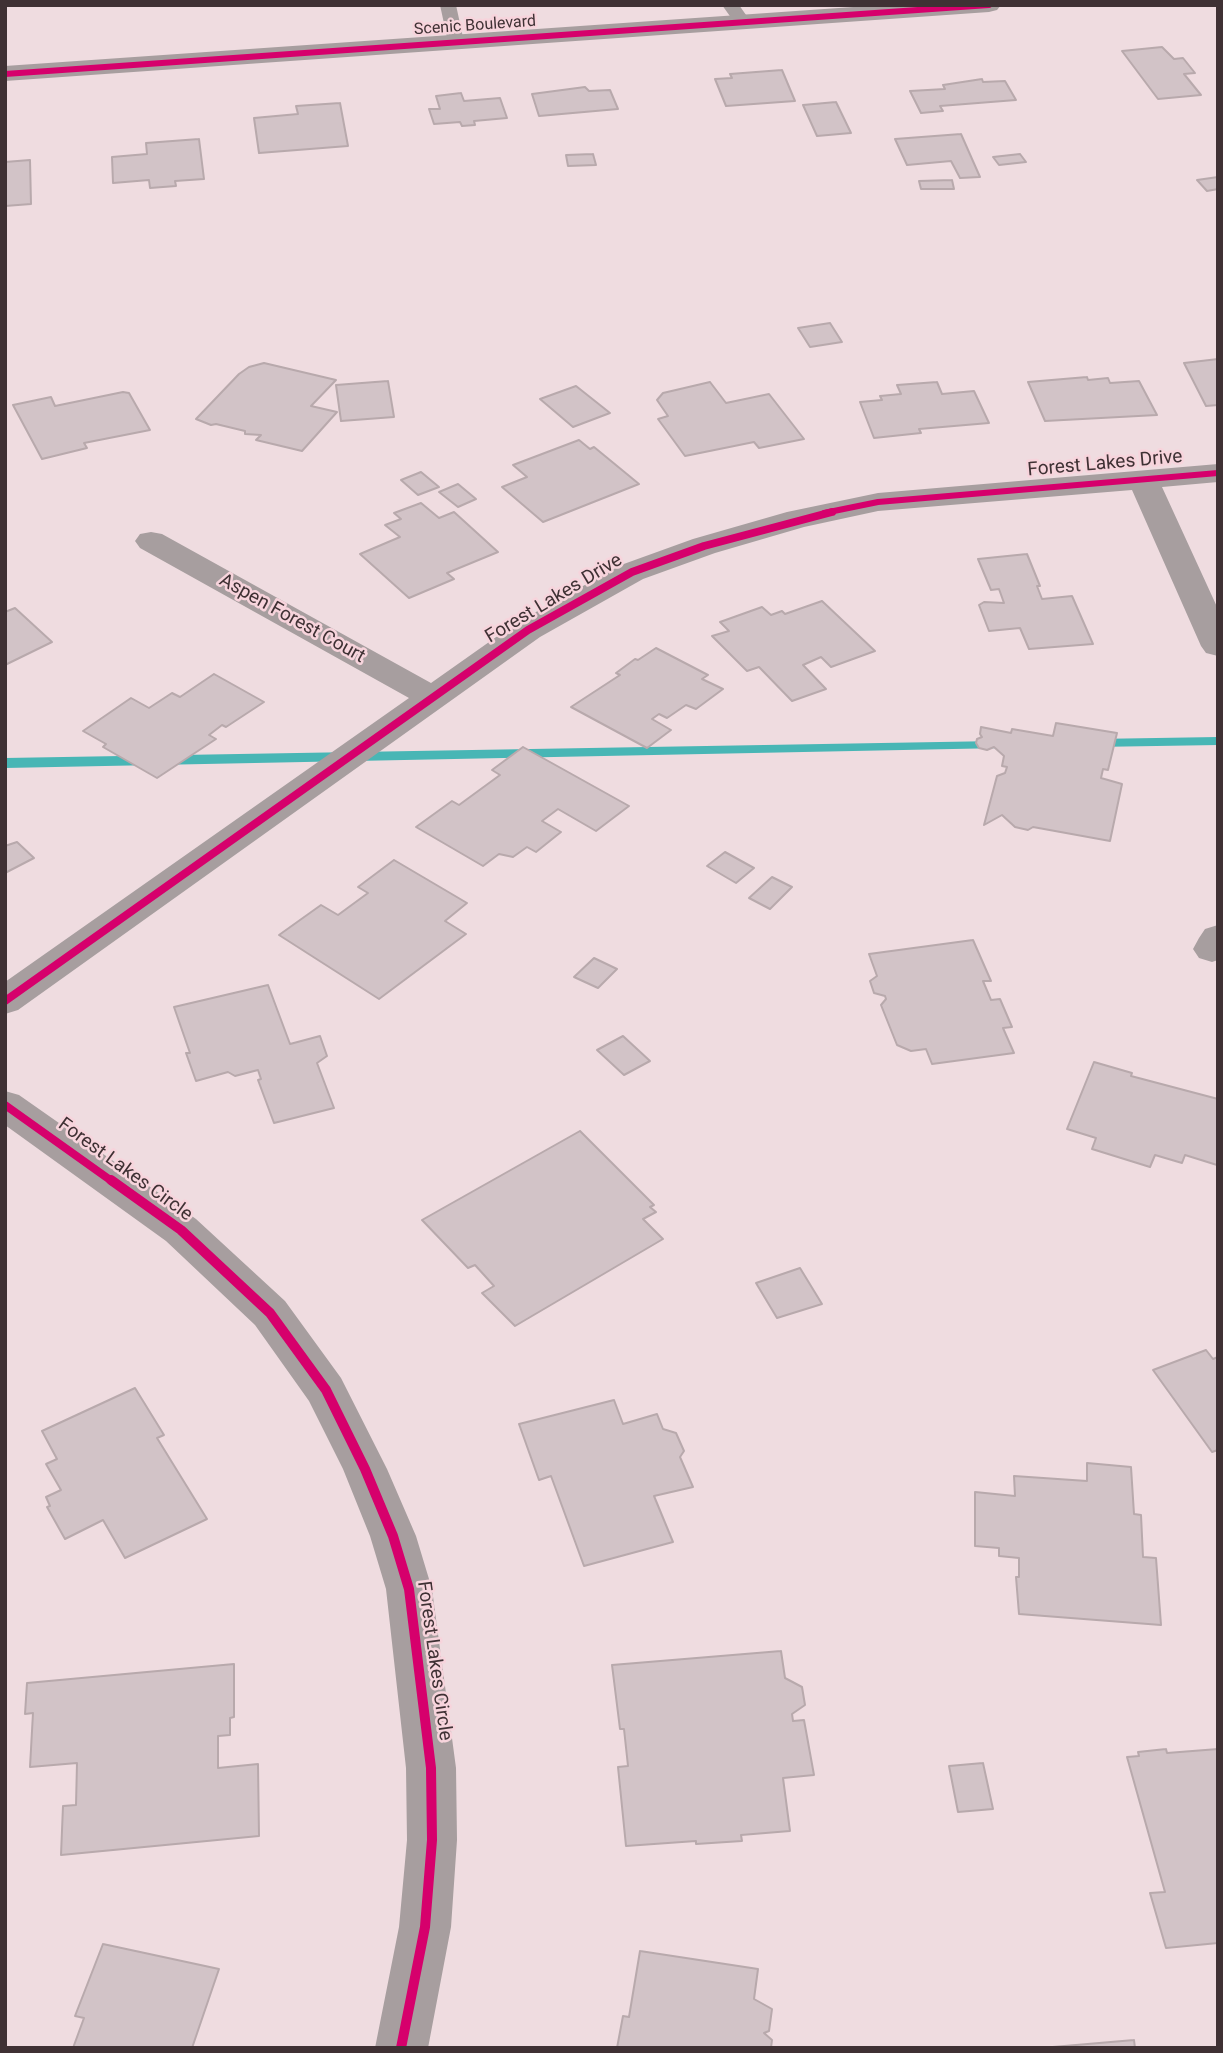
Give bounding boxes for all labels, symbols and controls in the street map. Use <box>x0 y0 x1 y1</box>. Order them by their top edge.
street label: Scenic Boulevard <box>413 12 537 40</box>
street label: Forest Lakes Drive <box>1027 446 1183 482</box>
street label: Forest Lakes Drive <box>481 549 627 649</box>
street label: Aspen Forest Court <box>215 569 369 669</box>
street label: Forest Lakes Circle <box>53 1114 197 1226</box>
street label: Forest Lakes Circle <box>412 1580 456 1742</box>

